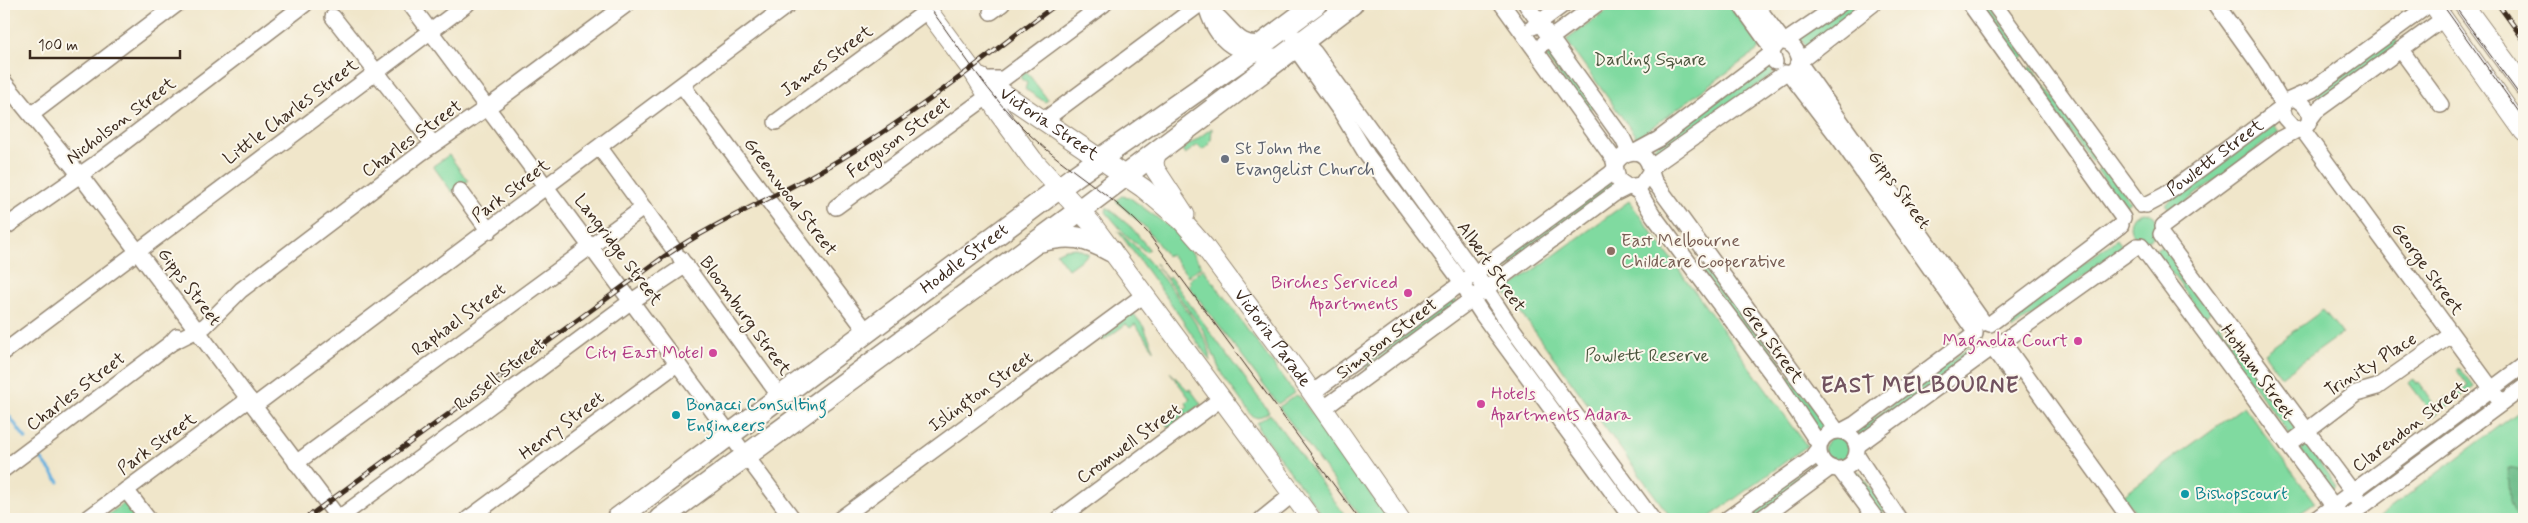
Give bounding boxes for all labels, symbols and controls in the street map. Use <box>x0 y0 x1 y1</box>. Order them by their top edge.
street label: James Street <box>776 19 878 103</box>
scale bar <box>30 28 180 60</box>
text: 100 m <box>38 36 78 56</box>
park label: Darling Square <box>1594 48 1706 74</box>
street label: Little Charles Street <box>219 53 364 171</box>
street label: Nicholson Street <box>61 72 181 170</box>
street label: Victoria Street <box>994 82 1104 167</box>
street label: Ferguson Street <box>842 92 957 185</box>
street label: Charles Street <box>357 95 467 183</box>
street label: Powlett Street <box>2162 113 2269 202</box>
street label: Greenwood Street <box>738 133 842 261</box>
place label: St John the Evangelist Church <box>1235 137 1375 183</box>
street label: Gipps Street <box>1862 146 1936 235</box>
street label: Park Street <box>467 153 555 228</box>
marker: St John the Evangelist Church <box>1219 153 1231 165</box>
street label: Langridge Street <box>567 189 668 312</box>
street label: Albert Street <box>1451 217 1531 317</box>
street label: Hoddle Street <box>915 218 1014 300</box>
street label: George Street <box>2384 218 2469 321</box>
place label: East Melbourne Childcare Cooperative <box>1621 229 1786 274</box>
street label: Gipps Street <box>152 243 226 331</box>
marker: East Melbourne Childcare Cooperative <box>1605 245 1617 257</box>
street label: Bloomburg Street <box>693 252 797 381</box>
place label: Birches Serviced Apartments <box>1271 271 1398 317</box>
street label: Raphael Street <box>407 278 511 362</box>
street label: Victoria Parade <box>1228 284 1317 392</box>
marker: Birches Serviced Apartments <box>1402 287 1414 299</box>
street label: Simpson Street <box>1331 293 1443 385</box>
street label: Grey Street <box>1735 300 1809 389</box>
street label: Hotham Street <box>2215 320 2300 424</box>
street label: Trinity Place <box>2320 327 2422 403</box>
place label: Magnolia Court <box>1943 329 2068 355</box>
street label: Russell Street <box>450 333 550 417</box>
marker: Magnolia Court <box>2072 335 2084 347</box>
place label: City East Motel <box>585 341 703 365</box>
park label: Powlett Reserve <box>1585 344 1709 368</box>
street label: Islington Street <box>924 346 1039 440</box>
street label: Charles Street <box>22 347 130 437</box>
marker: City East Motel <box>707 347 719 359</box>
district label: EAST MELBOURNE <box>1821 372 2019 400</box>
street label: Clarendon Street <box>2347 375 2473 478</box>
place label: Hotels Apartments Adara <box>1491 382 1631 428</box>
street label: Henry Street <box>515 386 610 466</box>
place label: Bonacci Consulting Engineers <box>686 393 827 440</box>
street label: Cromwell Street <box>1072 398 1186 490</box>
marker: Hotels Apartments Adara <box>1475 398 1487 410</box>
street label: Park Street <box>113 407 202 481</box>
marker: Bonacci Consulting Engineers <box>670 409 682 421</box>
place label: Bishopscourt <box>2195 482 2288 506</box>
marker: Bishopscourt <box>2179 488 2191 500</box>

